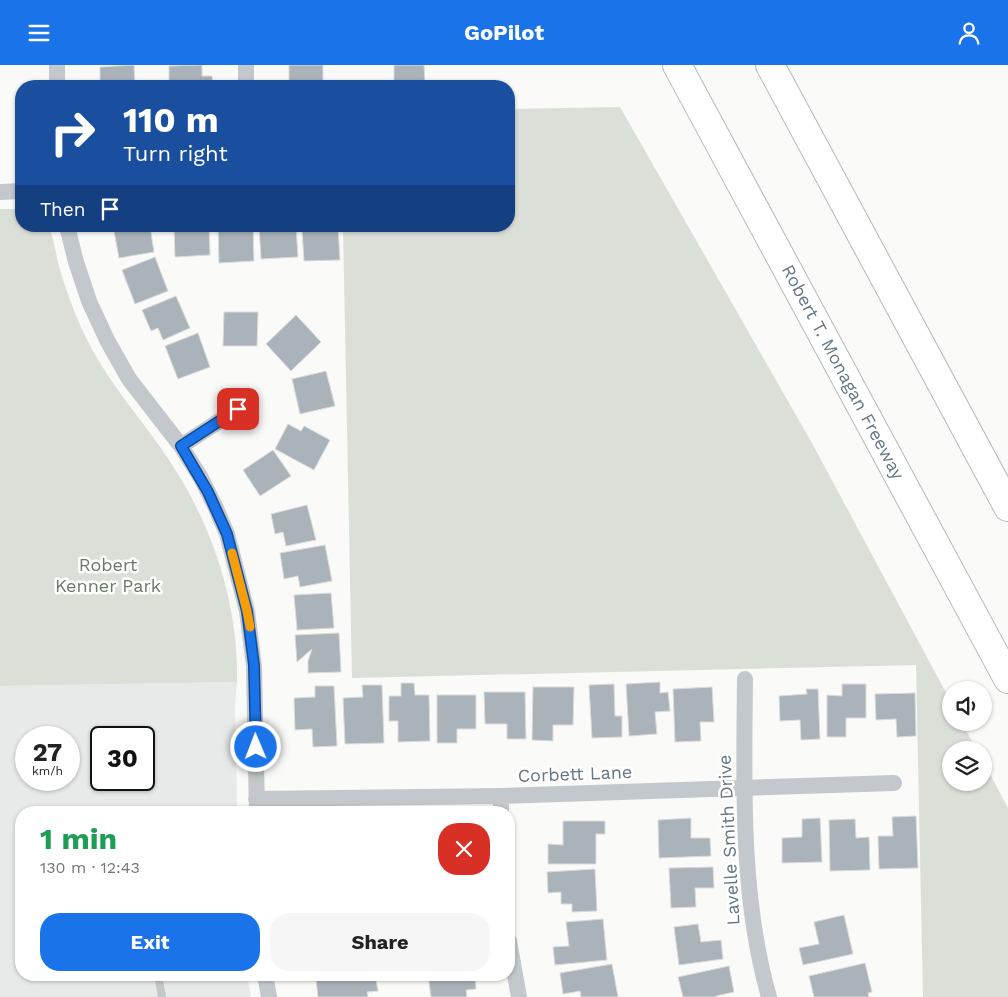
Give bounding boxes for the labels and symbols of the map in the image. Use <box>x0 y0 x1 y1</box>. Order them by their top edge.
street label: Robert T. Monagan Freeway <box>778 261 909 483</box>
pin <box>217 388 259 430</box>
park label: Robert Kenner Park <box>55 554 161 596</box>
position arrow <box>229 720 281 772</box>
speed limit sign: 30 <box>90 726 155 791</box>
street label: Lavelle Smith Drive <box>714 754 743 926</box>
street label: Corbett Lane <box>517 761 633 786</box>

